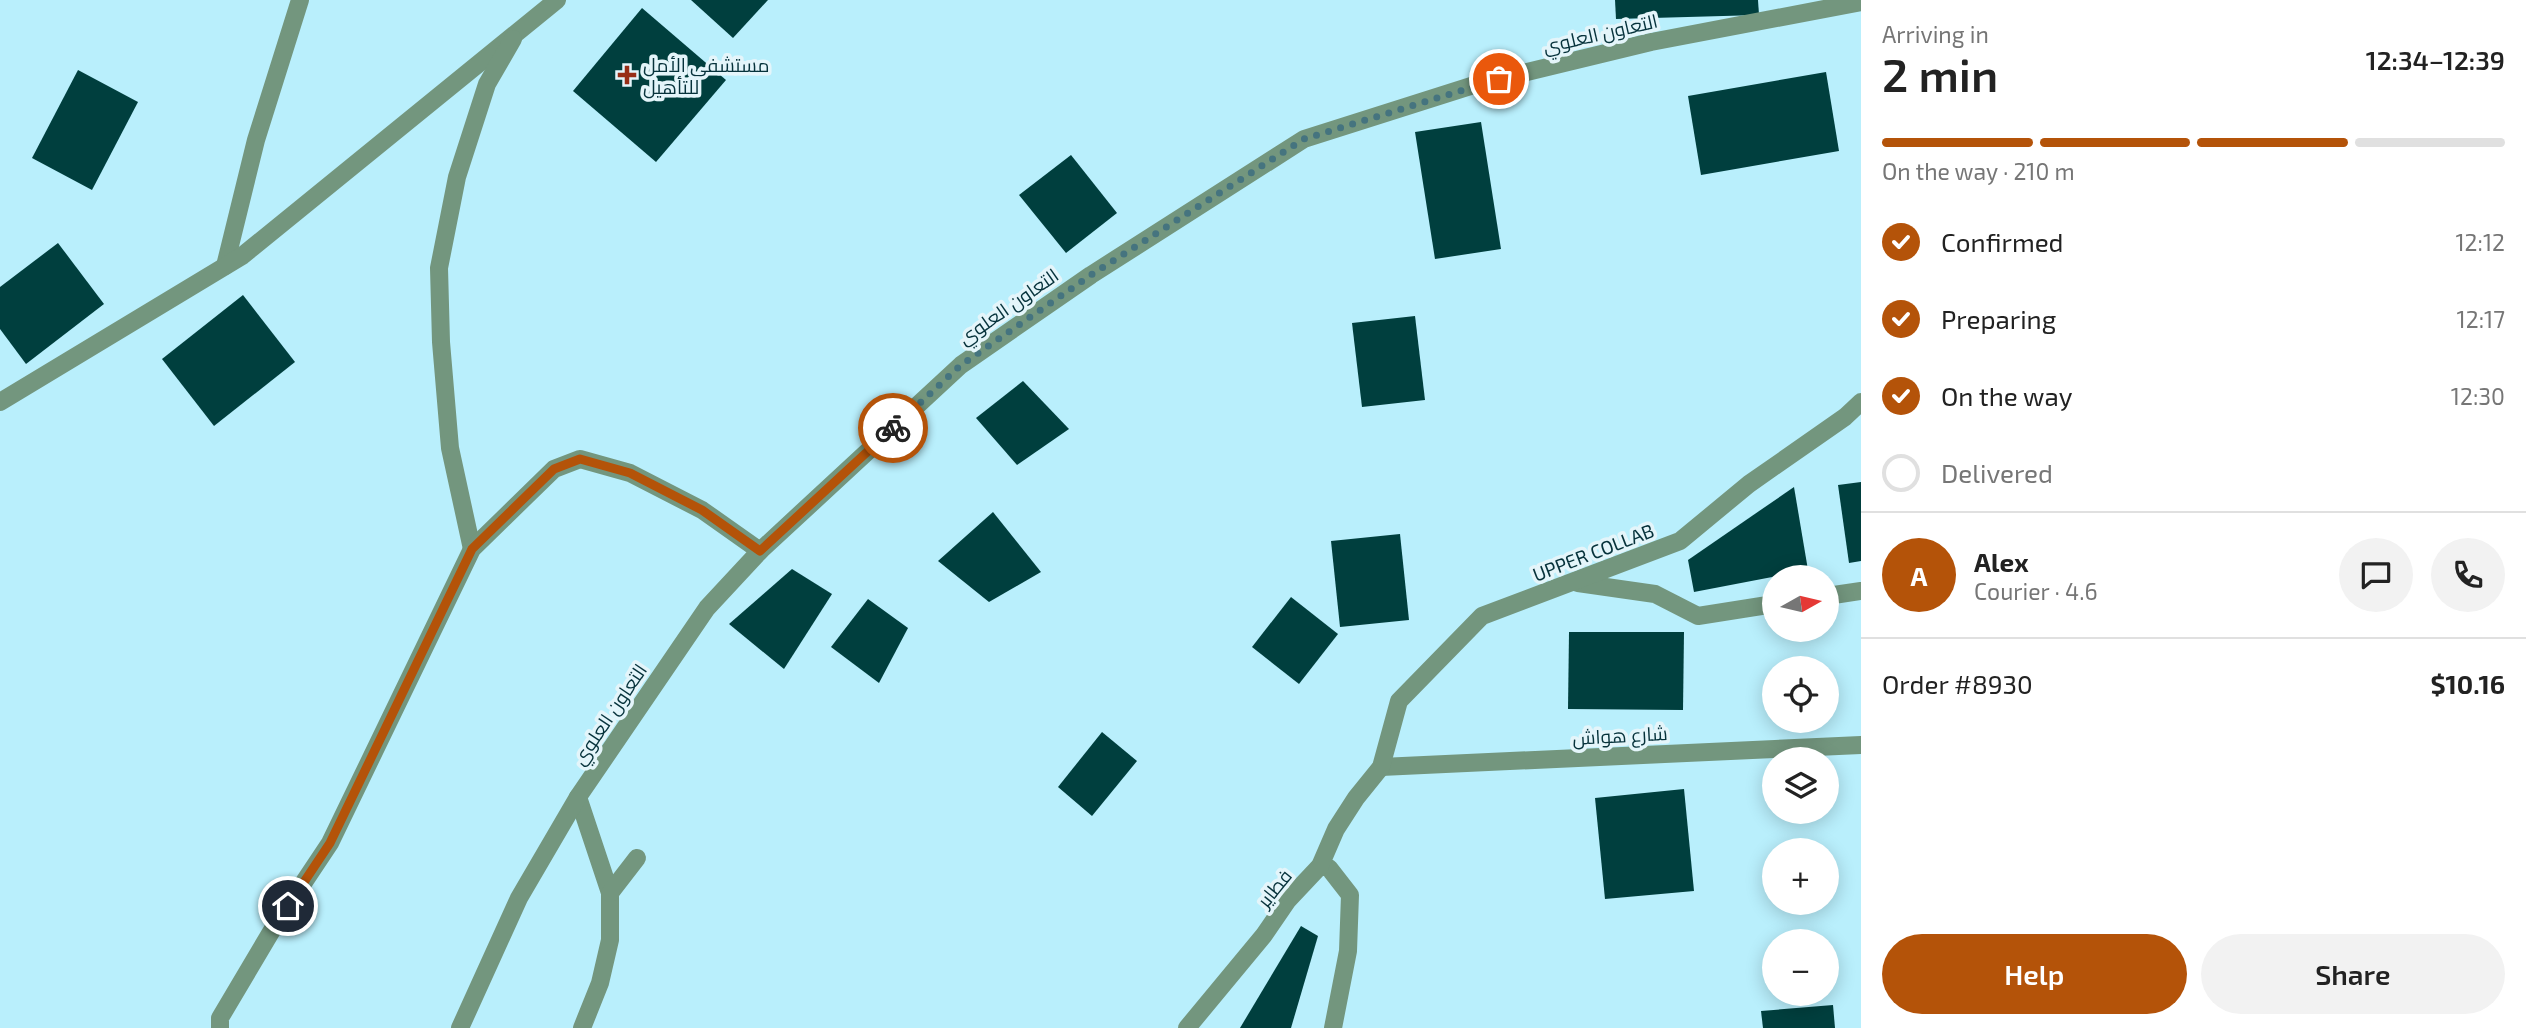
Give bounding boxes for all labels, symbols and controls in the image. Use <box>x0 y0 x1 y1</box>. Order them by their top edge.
street label: التعاون العلوي <box>1540 9 1661 61</box>
text: Arriving in <box>1882 20 1989 48</box>
text: 12:34–12:39 <box>2366 44 2505 75</box>
text: 2 min <box>1882 46 1998 101</box>
pin <box>1469 49 1529 109</box>
place label: مستشفى الأمل للتأهيل <box>643 53 769 99</box>
icon: bag <box>1480 60 1518 98</box>
marker: مستشفى الأمل للتأهيل <box>617 65 637 85</box>
text: On the way · 210 m <box>1882 157 2075 185</box>
icon: check <box>1882 223 1920 261</box>
text: Confirmed <box>1941 226 2064 257</box>
text: 12:12 <box>2455 228 2505 256</box>
street label: التعاون العلوي <box>953 263 1065 352</box>
icon: check <box>1882 300 1920 338</box>
text: Preparing <box>1941 303 2056 334</box>
text: 12:17 <box>2457 305 2505 333</box>
icon: check <box>1882 377 1920 415</box>
text: On the way <box>1941 380 2072 411</box>
text: 12:30 <box>2451 382 2505 410</box>
courier <box>858 393 928 463</box>
icon: bike <box>874 409 912 447</box>
text: Delivered <box>1941 457 2053 488</box>
street label: UPPER COLLAB <box>1529 518 1657 586</box>
button: chat <box>2339 538 2413 612</box>
button: phone <box>2431 538 2505 612</box>
text: Alex <box>1974 546 2029 577</box>
text: A <box>1911 560 1927 591</box>
north arrow <box>1762 565 1839 642</box>
map controls <box>1762 565 1839 1006</box>
text: Courier · 4.6 <box>1974 577 2098 605</box>
button: locate <box>1762 656 1839 733</box>
street label: التعاون العلوي <box>567 659 655 771</box>
text: Order #8930 <box>1882 668 2033 699</box>
text: $10.16 <box>2430 668 2505 699</box>
street label: شارع هواش <box>1572 721 1668 752</box>
button: layers <box>1762 747 1839 824</box>
button: + <box>1762 838 1839 915</box>
street label: فطاير <box>1251 864 1297 913</box>
pin <box>258 876 318 936</box>
icon: home <box>269 887 307 925</box>
button: − <box>1762 929 1839 1006</box>
button: Help <box>1882 934 2187 1014</box>
button: Share <box>2201 934 2505 1014</box>

